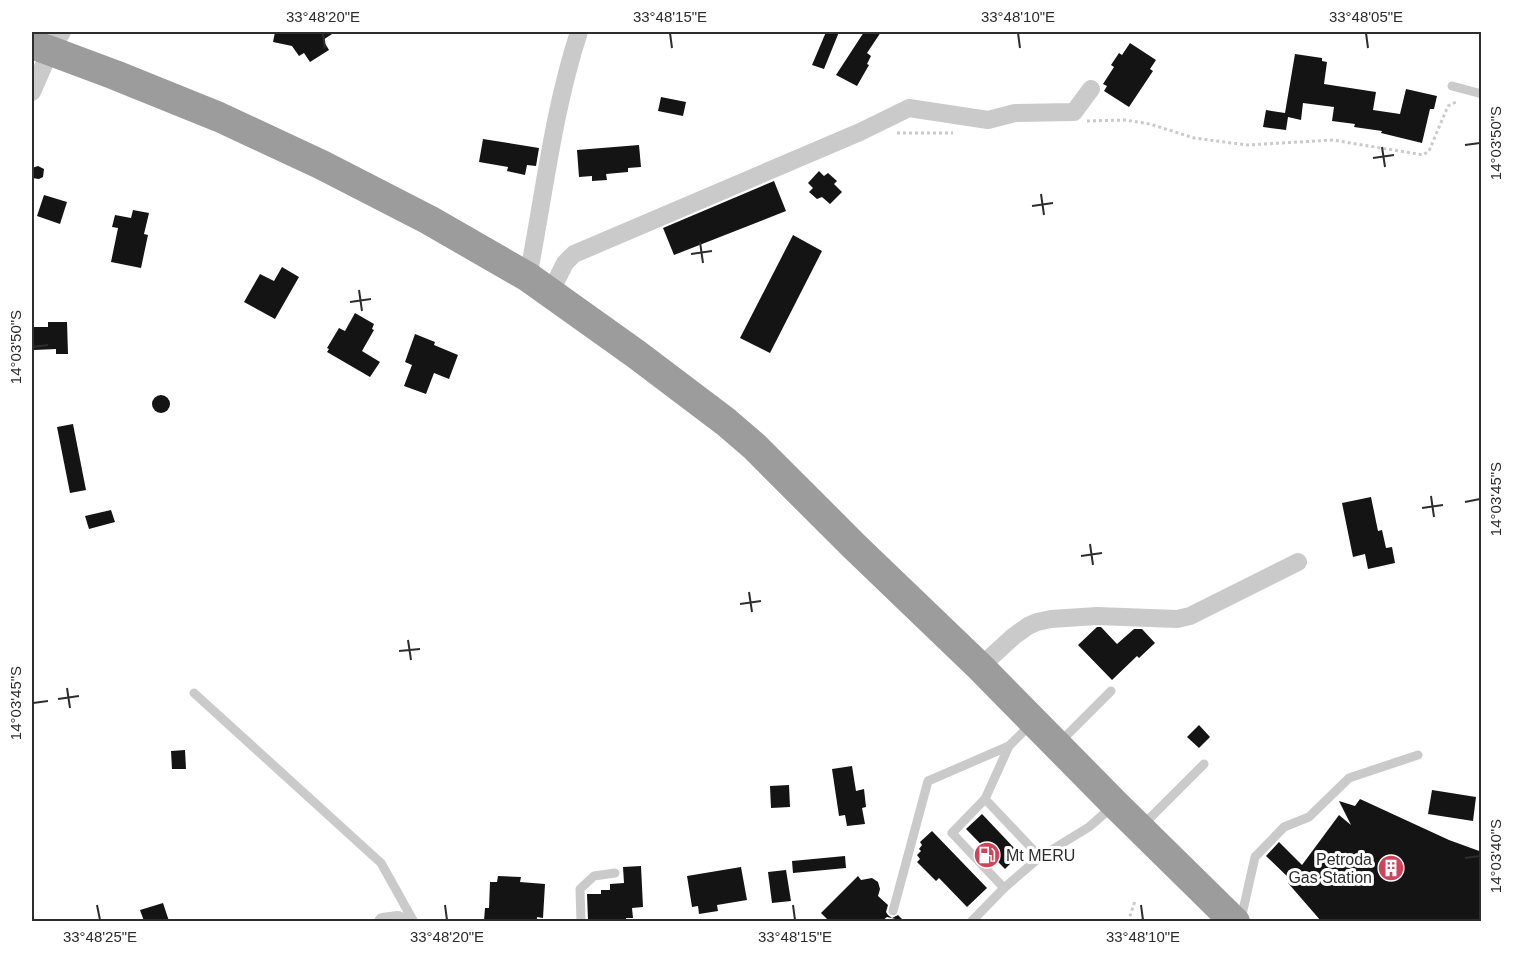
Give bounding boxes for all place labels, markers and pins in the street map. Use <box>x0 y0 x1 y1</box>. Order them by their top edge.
fuel station icon: Mt MERU <box>972 840 1002 870</box>
place label: Mt MERU <box>1006 847 1075 864</box>
place label: Petroda Gas Station <box>1288 851 1372 886</box>
building icon: Petroda Gas Station <box>1376 853 1406 883</box>

